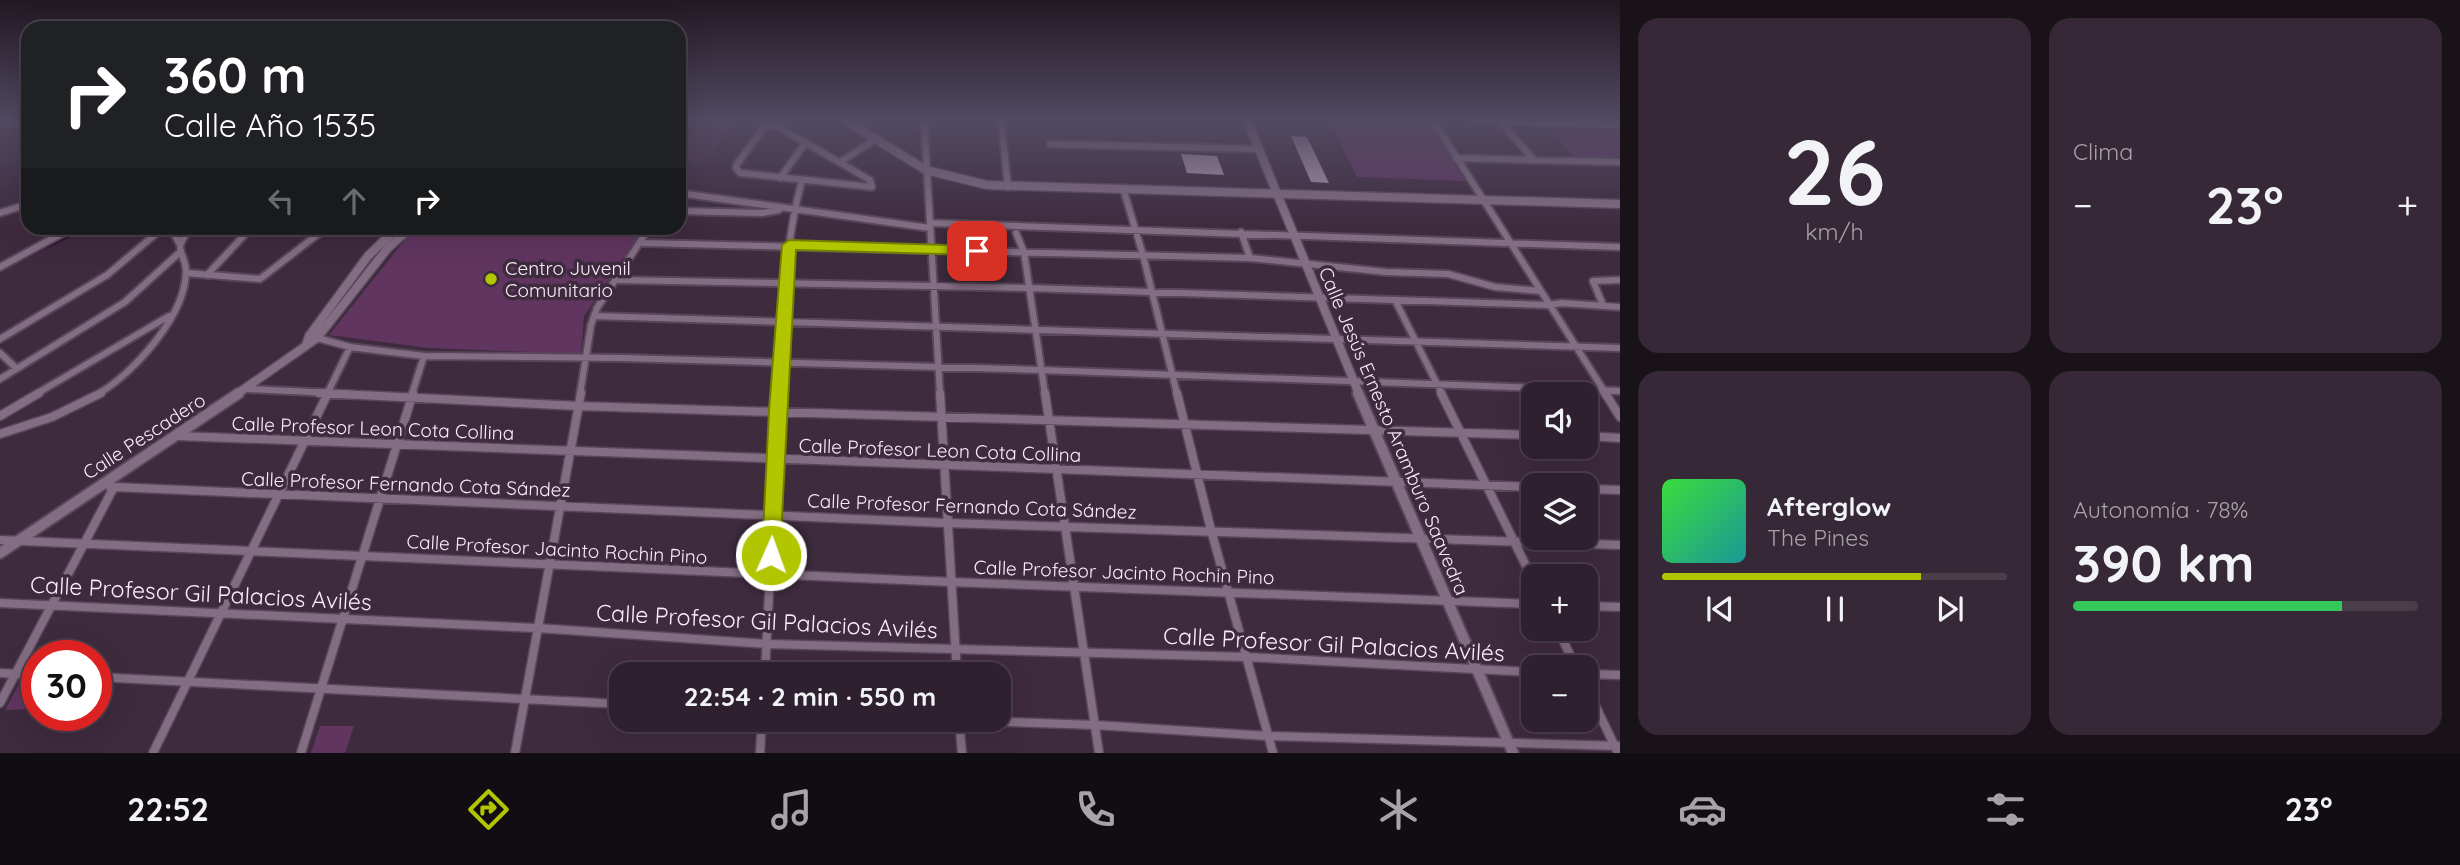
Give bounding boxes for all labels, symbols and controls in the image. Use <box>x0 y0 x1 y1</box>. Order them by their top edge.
text: 360 m <box>164 44 306 105</box>
icon: right <box>49 49 140 140</box>
text: Calle Año 1535 <box>164 105 376 145</box>
text: 26 <box>1783 114 1886 228</box>
text: Clima <box>2073 137 2133 166</box>
text: 23° <box>2206 172 2284 237</box>
text: − <box>2073 181 2093 229</box>
text: + <box>2397 181 2418 229</box>
icon: left <box>262 182 300 220</box>
icon: ahead <box>335 182 373 220</box>
icon: right <box>408 182 446 220</box>
text: km/h <box>1805 217 1864 246</box>
pin <box>947 221 1007 281</box>
icon: arrive <box>958 232 996 270</box>
place label: Centro Juvenil Comunitario <box>505 256 631 302</box>
street label: Calle Jesús Ernesto Aramburo Saavedra <box>1314 263 1474 599</box>
marker: Centro Juvenil Comunitario <box>483 271 499 287</box>
map controls <box>1521 382 1598 732</box>
button: sound <box>1521 382 1598 459</box>
street label: Calle Pescadero <box>78 387 210 485</box>
street label: Calle Profesor Leon Cota Collina <box>231 411 515 445</box>
street label: Calle Profesor Leon Cota Collina <box>798 433 1082 467</box>
street label: Calle Profesor Fernando Cota Sández <box>241 466 571 502</box>
button: layers <box>1521 473 1598 550</box>
street label: Calle Profesor Fernando Cota Sández <box>807 488 1137 524</box>
text: Afterglow <box>1767 490 1891 523</box>
text: Autonomía · 78% <box>2073 495 2248 524</box>
position arrow <box>734 518 808 592</box>
text: The Pines <box>1767 523 1869 552</box>
street label: Calle Profesor Jacinto Rochin Pino <box>406 529 708 569</box>
text: 390 km <box>2073 530 2254 595</box>
street label: Calle Profesor Jacinto Rochin Pino <box>973 555 1275 589</box>
button: + <box>1521 564 1598 641</box>
street label: Calle Profesor Gil Palacios Avilés <box>29 570 373 616</box>
icon: previous <box>1701 590 1739 628</box>
icon: pause <box>1816 590 1854 628</box>
icon: next <box>1931 590 1969 628</box>
street label: Calle Profesor Gil Palacios Avilés <box>595 598 939 644</box>
street label: Calle Profesor Gil Palacios Avilés <box>1162 621 1506 667</box>
speed limit sign: 30 <box>21 640 112 731</box>
button: − <box>1521 655 1598 732</box>
text: 22:54 · 2 min · 550 m <box>684 680 936 713</box>
icon: directions <box>464 785 513 834</box>
icon: music <box>767 785 816 834</box>
icon: phone <box>1071 785 1120 834</box>
icon: climate <box>1374 785 1423 834</box>
icon: car <box>1678 785 1727 834</box>
icon: filters <box>1981 785 2030 834</box>
text: 22:52 <box>127 789 209 829</box>
text: 23° <box>2285 789 2333 829</box>

